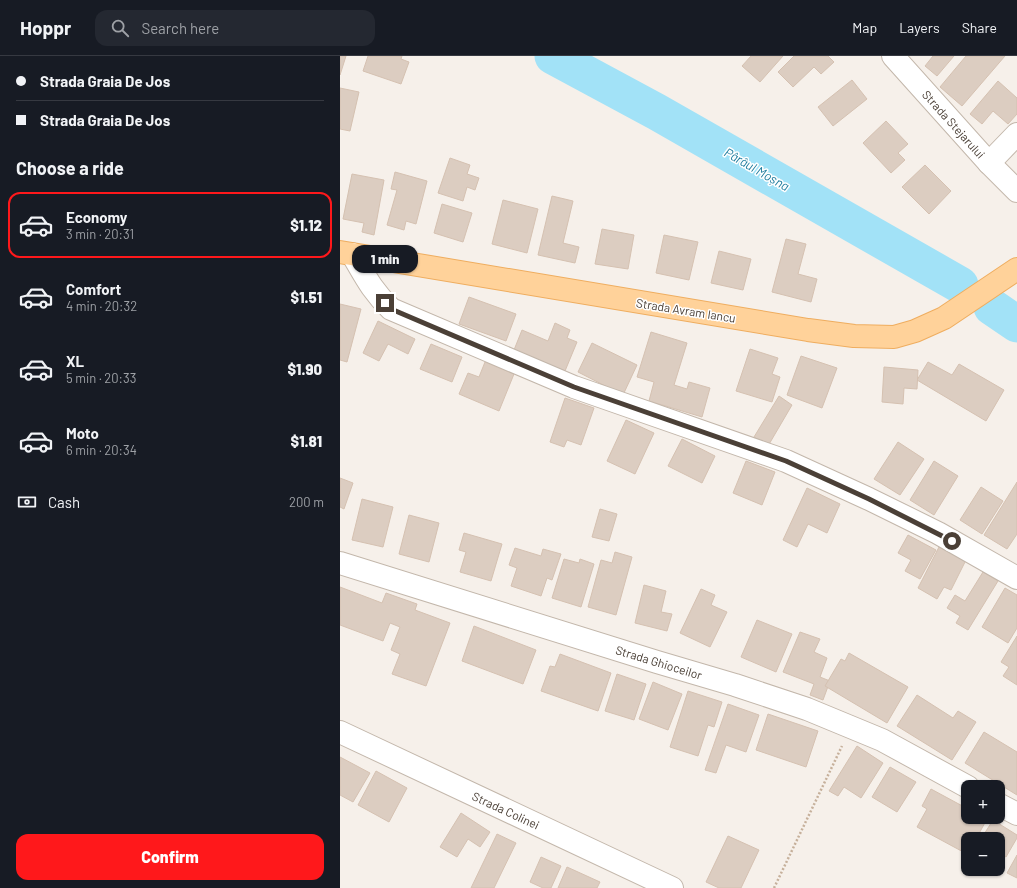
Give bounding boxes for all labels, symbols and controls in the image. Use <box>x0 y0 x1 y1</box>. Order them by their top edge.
search box <box>95 10 375 46</box>
text: Hoppr <box>20 16 71 39</box>
icon: search <box>109 17 131 39</box>
text: Search here <box>141 19 219 37</box>
text: Map <box>852 19 877 36</box>
text: Layers <box>899 19 940 36</box>
text: Share <box>962 19 997 36</box>
text: Strada Graia De Jos <box>40 72 170 90</box>
street label: Strada Stejarului <box>920 87 988 161</box>
text: Strada Graia De Jos <box>40 111 170 129</box>
water label: Pârâul Moșna <box>722 144 793 194</box>
text: Choose a ride <box>16 157 124 179</box>
icon: car <box>18 207 54 243</box>
text: Economy <box>66 208 127 226</box>
text: $1.12 <box>290 216 322 234</box>
text: 3 min · 20:31 <box>66 226 134 242</box>
callout: 1 min <box>352 245 418 273</box>
text: 1 min <box>371 251 399 267</box>
icon: car <box>18 279 54 315</box>
text: Comfort <box>66 280 121 298</box>
text: $1.51 <box>291 288 322 306</box>
route end <box>376 294 394 312</box>
street label: Strada Avram Iancu <box>635 295 737 325</box>
text: 4 min · 20:32 <box>66 298 137 314</box>
icon: car <box>18 351 54 387</box>
text: XL <box>66 352 84 370</box>
text: $1.90 <box>287 360 322 378</box>
text: 5 min · 20:33 <box>66 370 136 386</box>
icon: car <box>18 423 54 459</box>
text: Moto <box>66 424 99 442</box>
text: $1.81 <box>291 432 322 450</box>
text: 6 min · 20:34 <box>66 442 137 458</box>
icon: cash <box>16 491 38 513</box>
text: Cash <box>48 493 80 511</box>
text: 200 m <box>289 494 324 510</box>
route start <box>943 532 961 550</box>
street label: Strada Ghioceilor <box>614 642 705 682</box>
map controls <box>961 780 1005 876</box>
button: + <box>961 780 1005 824</box>
street label: Strada Colinei <box>470 788 542 832</box>
button: − <box>961 832 1005 876</box>
button: Confirm <box>16 834 324 880</box>

